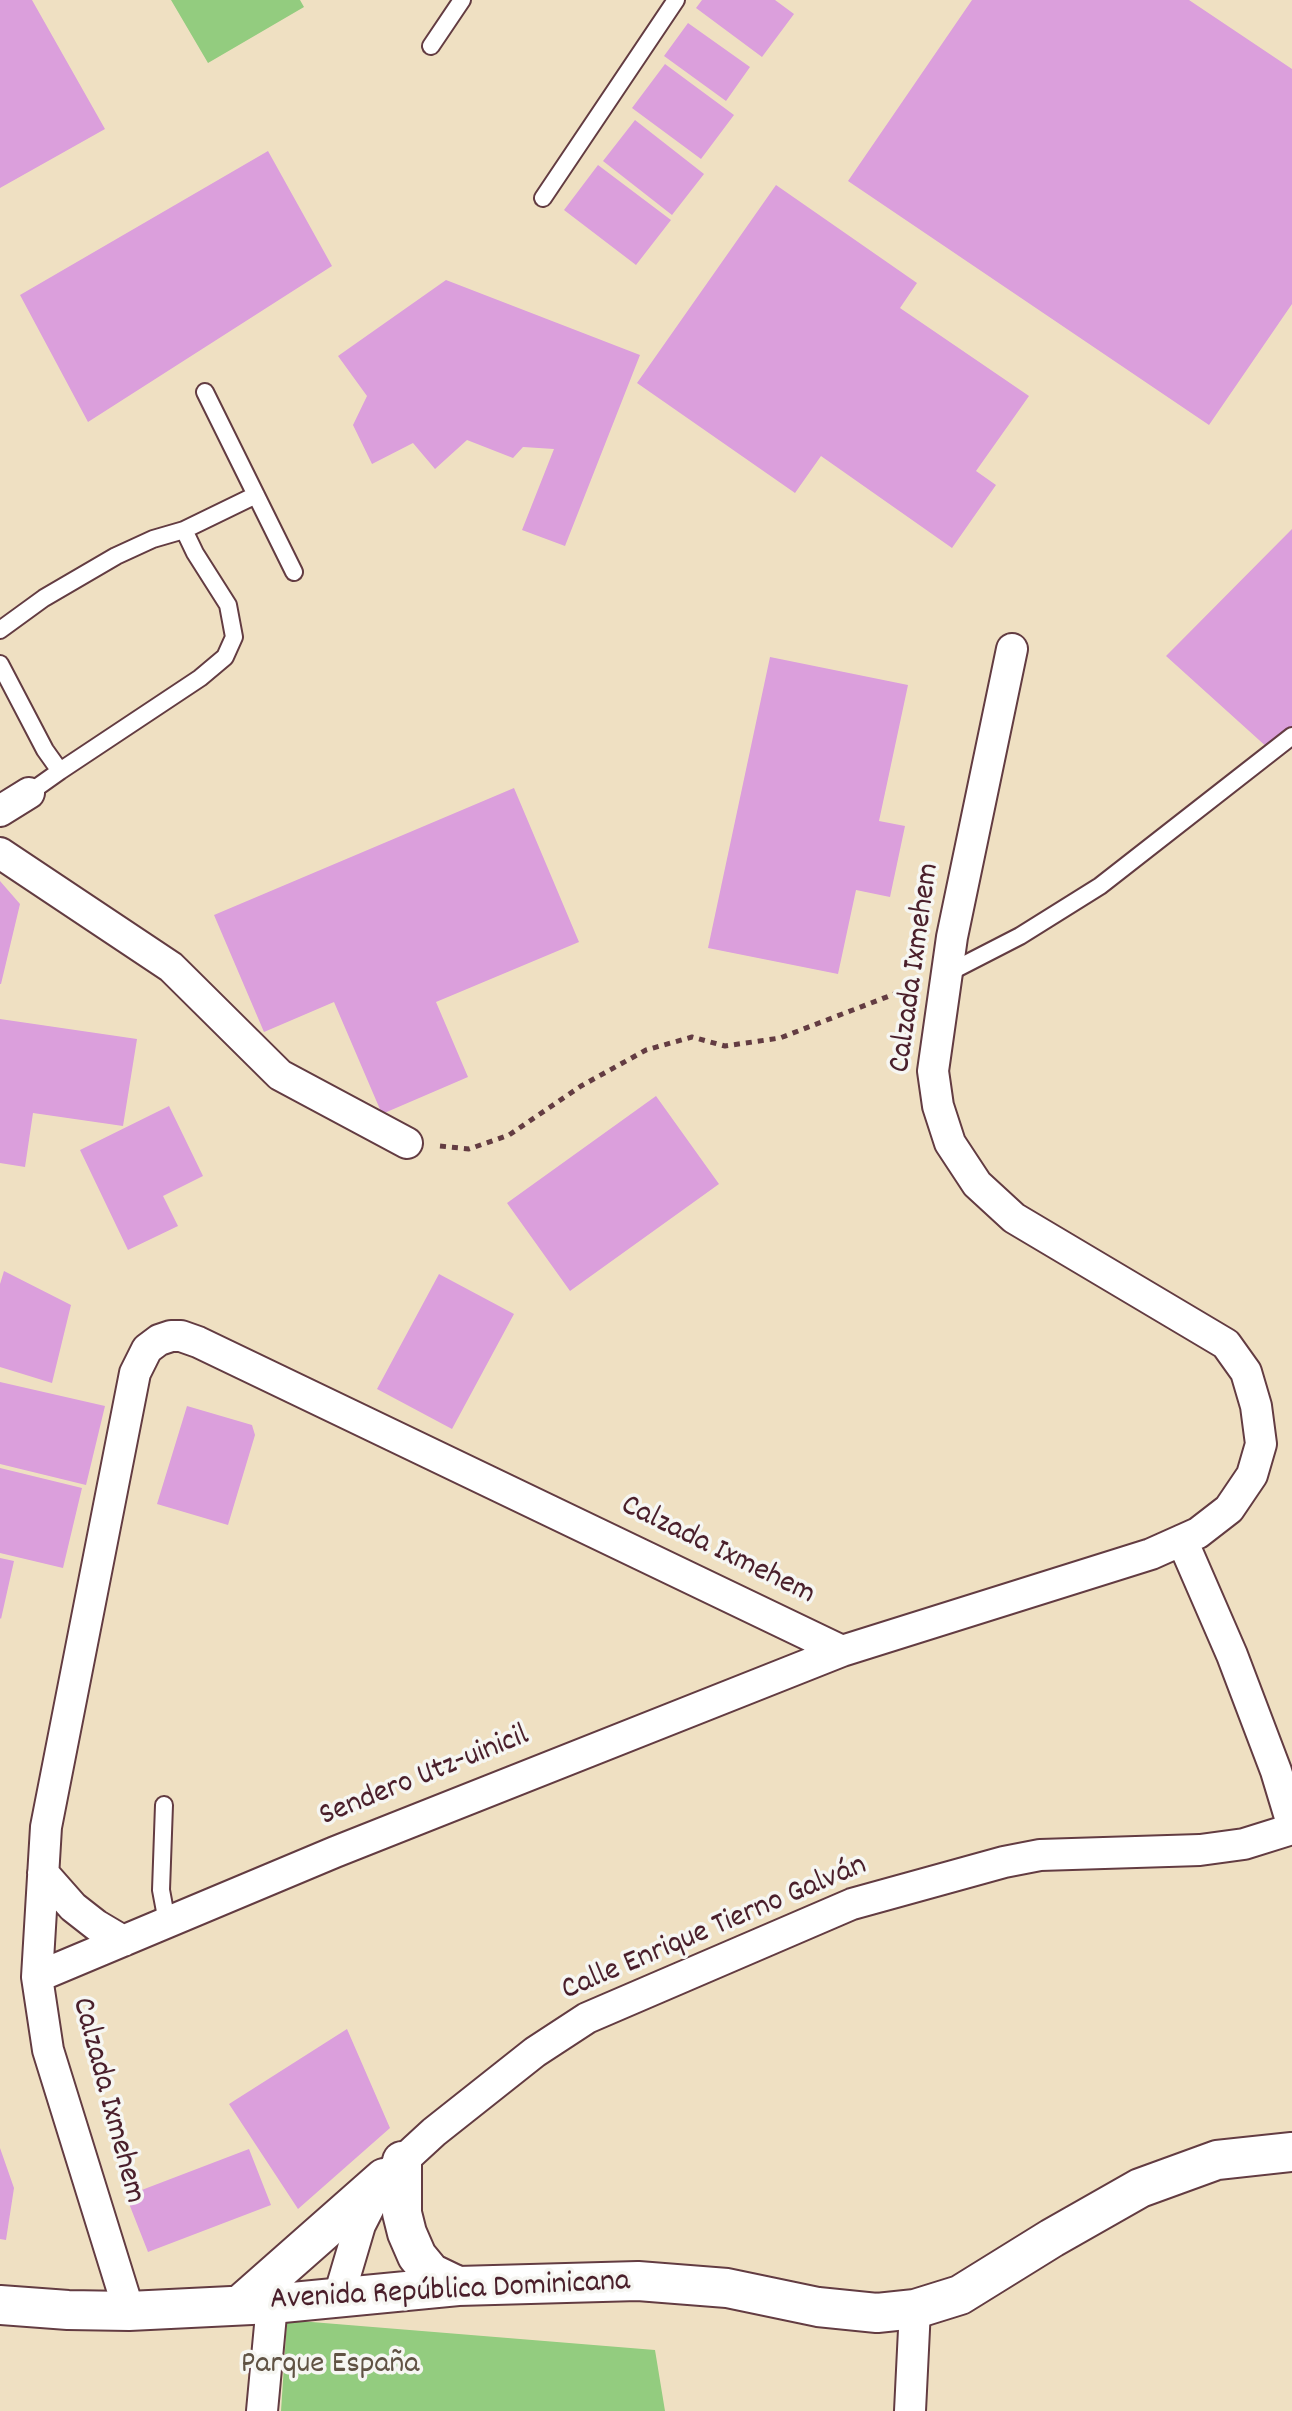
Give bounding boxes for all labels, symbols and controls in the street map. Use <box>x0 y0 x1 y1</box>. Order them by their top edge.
street label: Calzada Ixmehem <box>883 861 951 1075</box>
street label: Calzada Ixmehem <box>614 1488 820 1616</box>
street label: Sendero Utz-uinicil <box>315 1719 535 1837</box>
street label: Calle Enrique Tierno Galván <box>557 1848 873 2012</box>
street label: Calzada Ixmehem <box>60 1994 152 2208</box>
street label: Avenida República Dominicana <box>269 2264 631 2322</box>
park label: Parque España <box>241 2348 419 2386</box>

